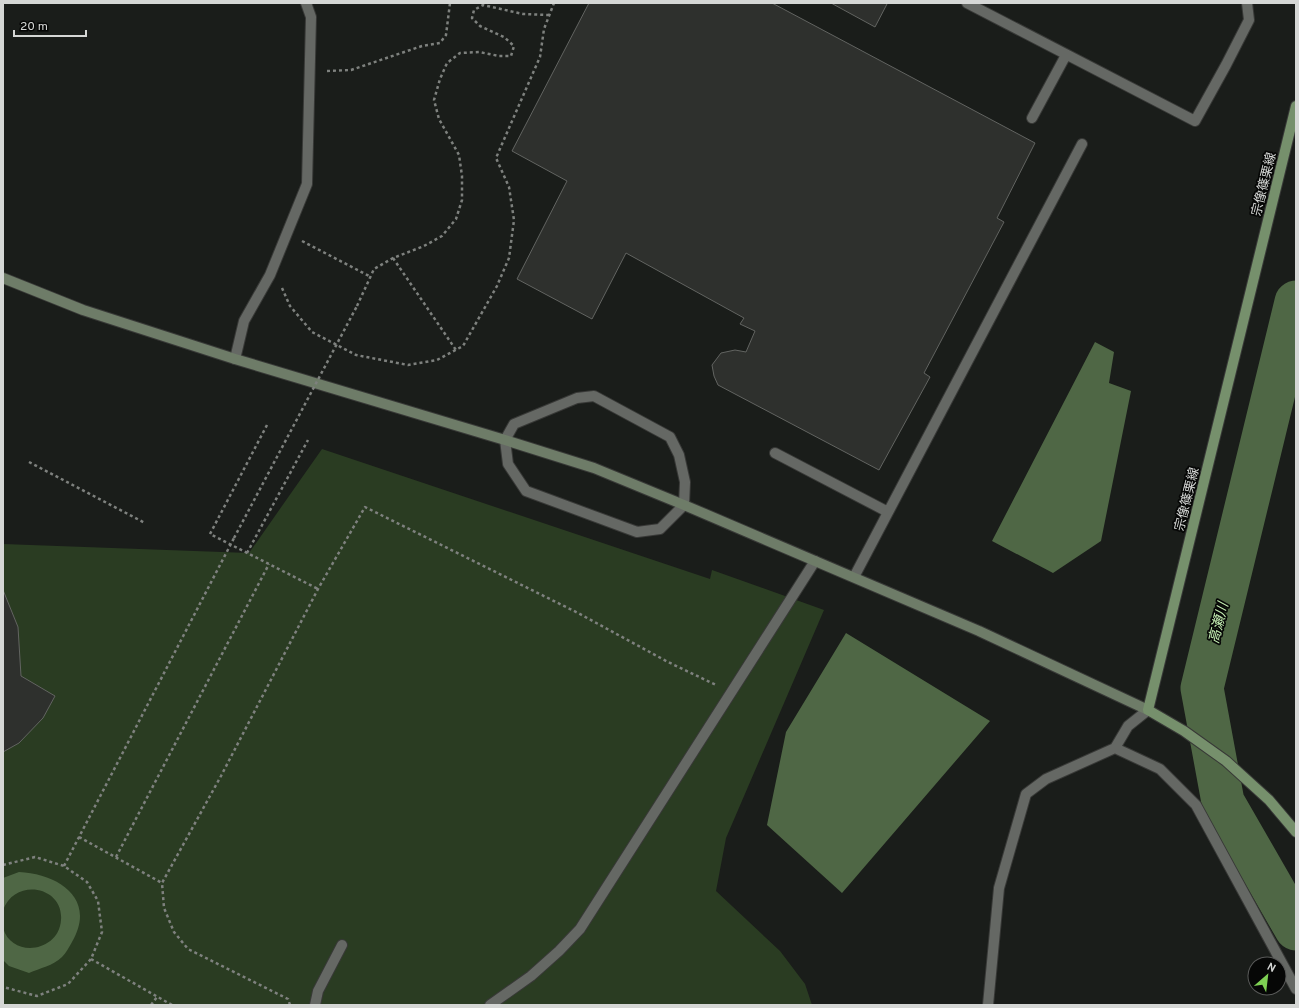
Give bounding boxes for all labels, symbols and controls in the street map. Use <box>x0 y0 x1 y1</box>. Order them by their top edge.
scale bar <box>14 12 86 38</box>
text: 20 m <box>20 19 48 35</box>
street label: 宗像篠栗線 <box>1248 151 1281 218</box>
street label: 宗像篠栗線 <box>1171 466 1204 533</box>
water label: 高瀬川 <box>1206 599 1233 646</box>
north arrow <box>1247 956 1287 996</box>
text: N <box>1264 960 1278 976</box>

